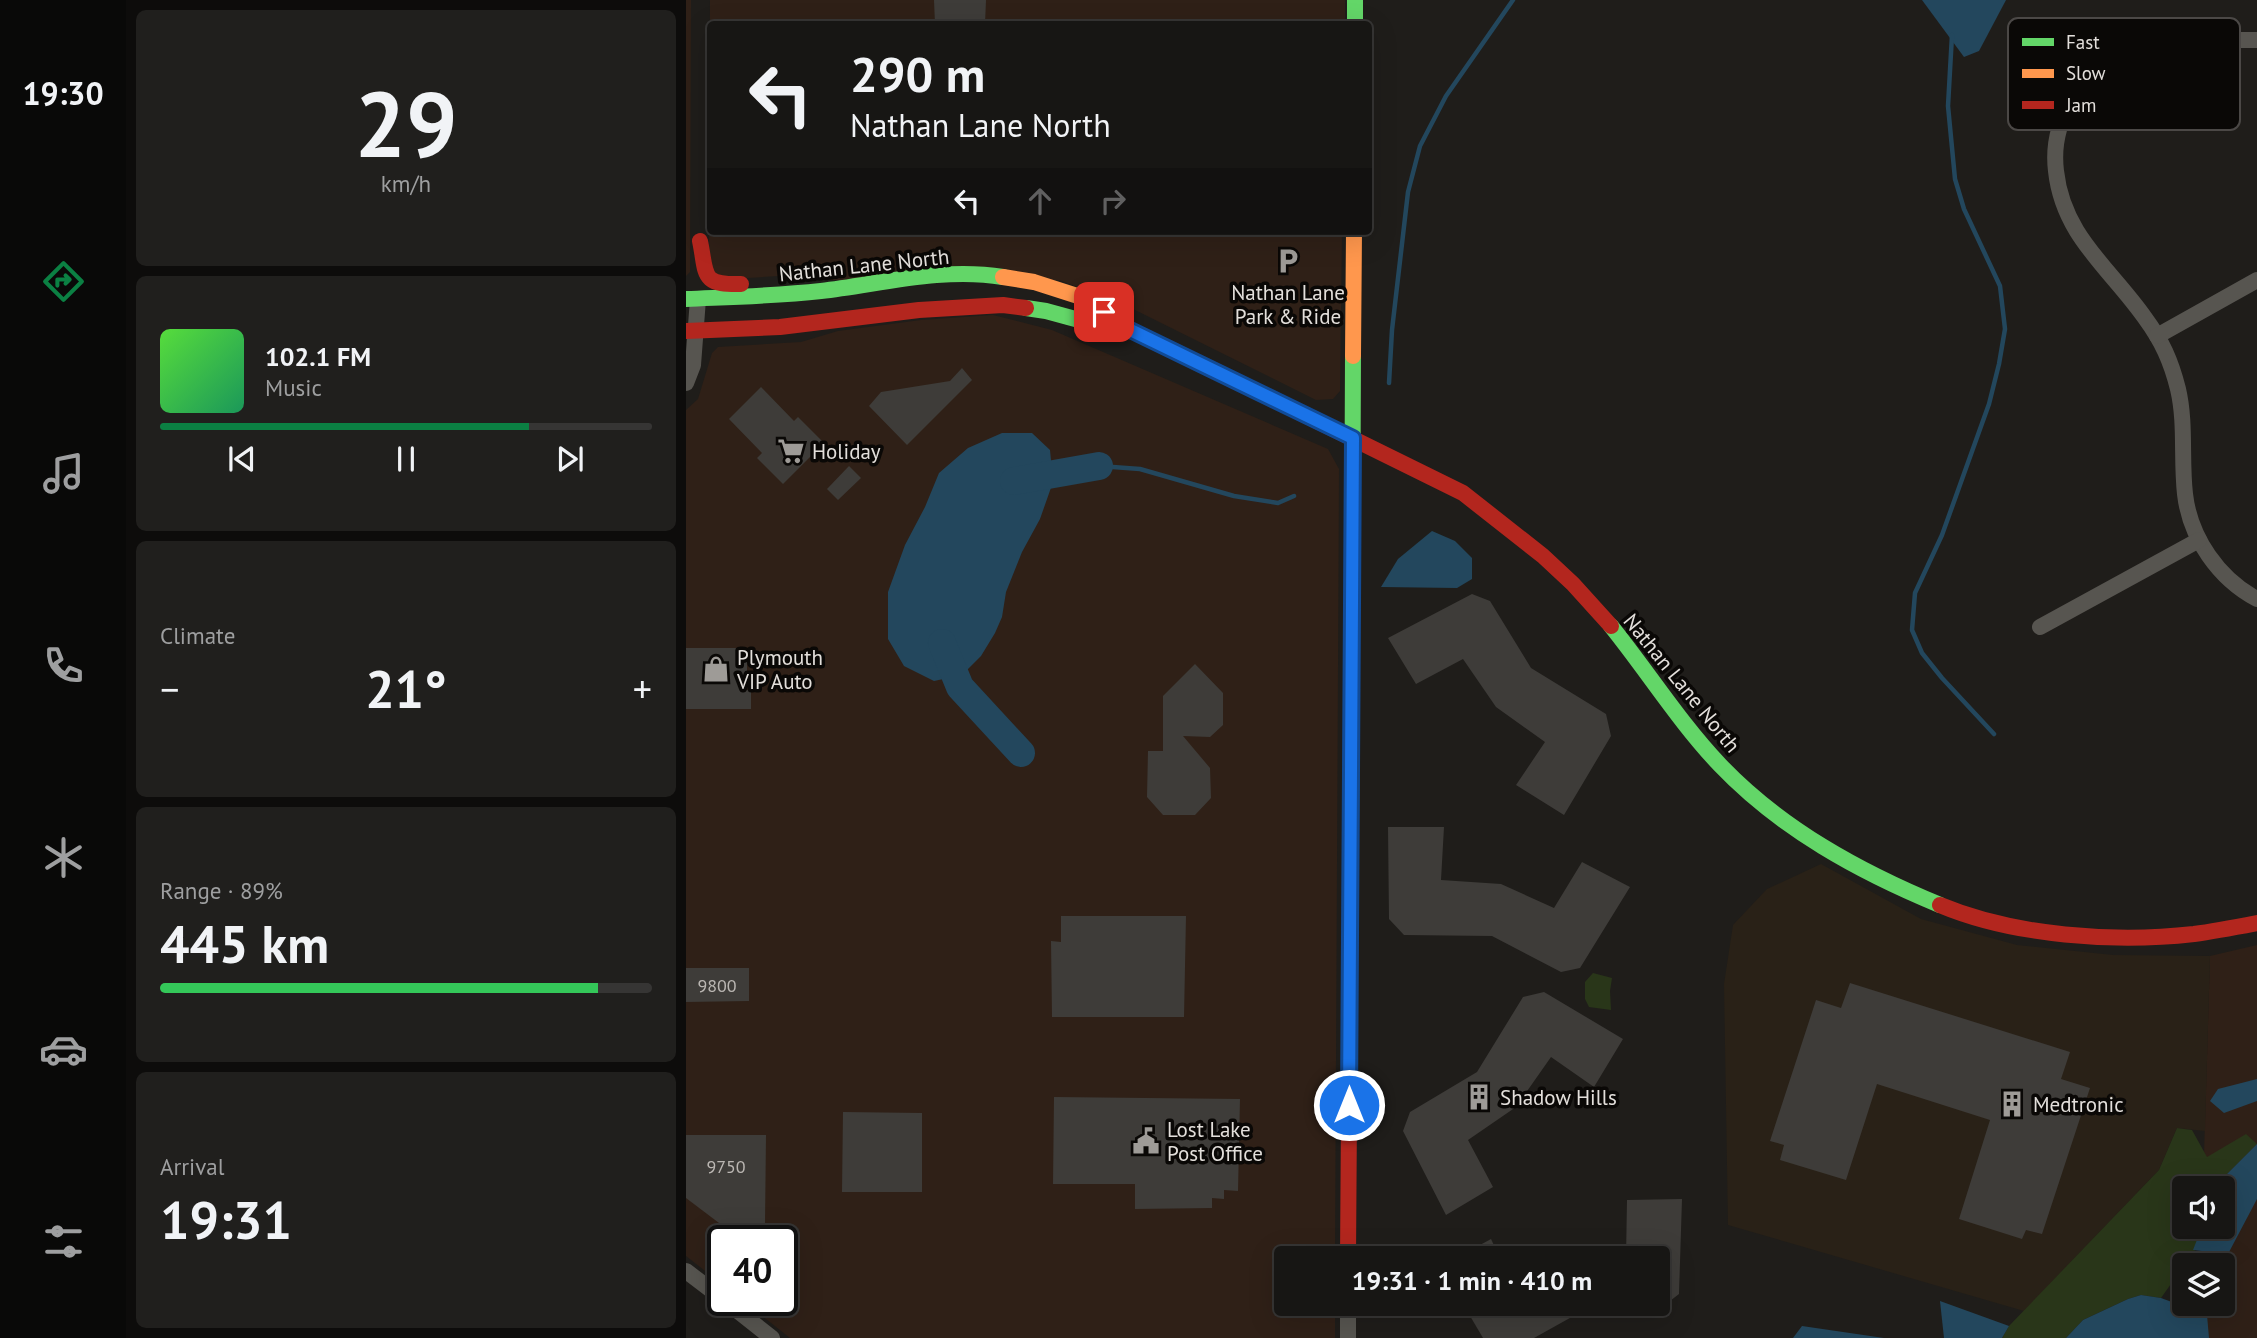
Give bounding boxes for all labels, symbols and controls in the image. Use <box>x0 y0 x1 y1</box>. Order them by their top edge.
legend <box>2008 18 2240 130</box>
text: Fast <box>2066 30 2100 54</box>
text: 290 m <box>850 42 985 106</box>
icon: left <box>735 49 826 140</box>
text: Slow <box>2066 61 2106 85</box>
text: 29 <box>354 64 458 182</box>
text: 19:30 <box>22 72 104 114</box>
text: Jam <box>2065 93 2096 117</box>
text: Nathan Lane North <box>850 104 1111 146</box>
text: km/h <box>381 169 431 198</box>
icon: left <box>948 182 986 220</box>
icon: ahead <box>1021 182 1059 220</box>
icon: right <box>1094 182 1132 220</box>
street label: Nathan Lane North <box>778 243 950 287</box>
parking icon: Nathan Lane Park & Ride <box>1273 246 1303 276</box>
icon: directions <box>39 257 88 306</box>
place label: Nathan Lane Park & Ride <box>1231 279 1345 330</box>
pin <box>1074 282 1134 342</box>
icon: arrive <box>1085 293 1123 331</box>
text: 102.1 FM <box>265 340 371 373</box>
text: Music <box>265 373 322 402</box>
supermarket icon: Holiday <box>776 436 806 466</box>
place label: Holiday <box>812 438 881 465</box>
icon: previous <box>223 440 261 478</box>
icon: pause <box>387 440 425 478</box>
icon: next <box>551 440 589 478</box>
icon: music <box>39 449 88 498</box>
street label: Nathan Lane North <box>1618 608 1746 758</box>
text: Climate <box>160 621 235 650</box>
icon: phone <box>39 641 88 690</box>
place label: Plymouth VIP Auto <box>736 644 823 695</box>
shop icon: Plymouth VIP Auto <box>701 654 731 684</box>
text: 21° <box>365 655 447 722</box>
text: − <box>160 664 179 713</box>
text: + <box>633 664 652 713</box>
icon: climate <box>39 833 88 882</box>
text: Range · 89% <box>160 876 283 905</box>
text: 445 km <box>160 910 329 977</box>
house number: 9800 <box>697 974 737 997</box>
icon: car <box>39 1025 88 1074</box>
position arrow <box>1312 1068 1386 1142</box>
building icon: Shadow Hills <box>1464 1082 1494 1112</box>
place label: Shadow Hills <box>1500 1084 1617 1111</box>
building icon: Medtronic <box>1997 1089 2027 1119</box>
place label: Medtronic <box>2033 1091 2124 1118</box>
place label: Lost Lake Post Office <box>1167 1116 1263 1167</box>
public building icon: Lost Lake Post Office <box>1131 1126 1161 1156</box>
text: Arrival <box>160 1152 224 1181</box>
house number: 9750 <box>706 1155 746 1178</box>
map controls <box>2172 1176 2235 1316</box>
button: sound <box>2172 1176 2235 1239</box>
text: 19:31 <box>160 1186 292 1253</box>
icon: filters <box>39 1217 88 1266</box>
speed limit sign: 40 <box>707 1225 798 1316</box>
button: layers <box>2172 1253 2235 1316</box>
text: 19:31 · 1 min · 410 m <box>1352 1264 1592 1297</box>

